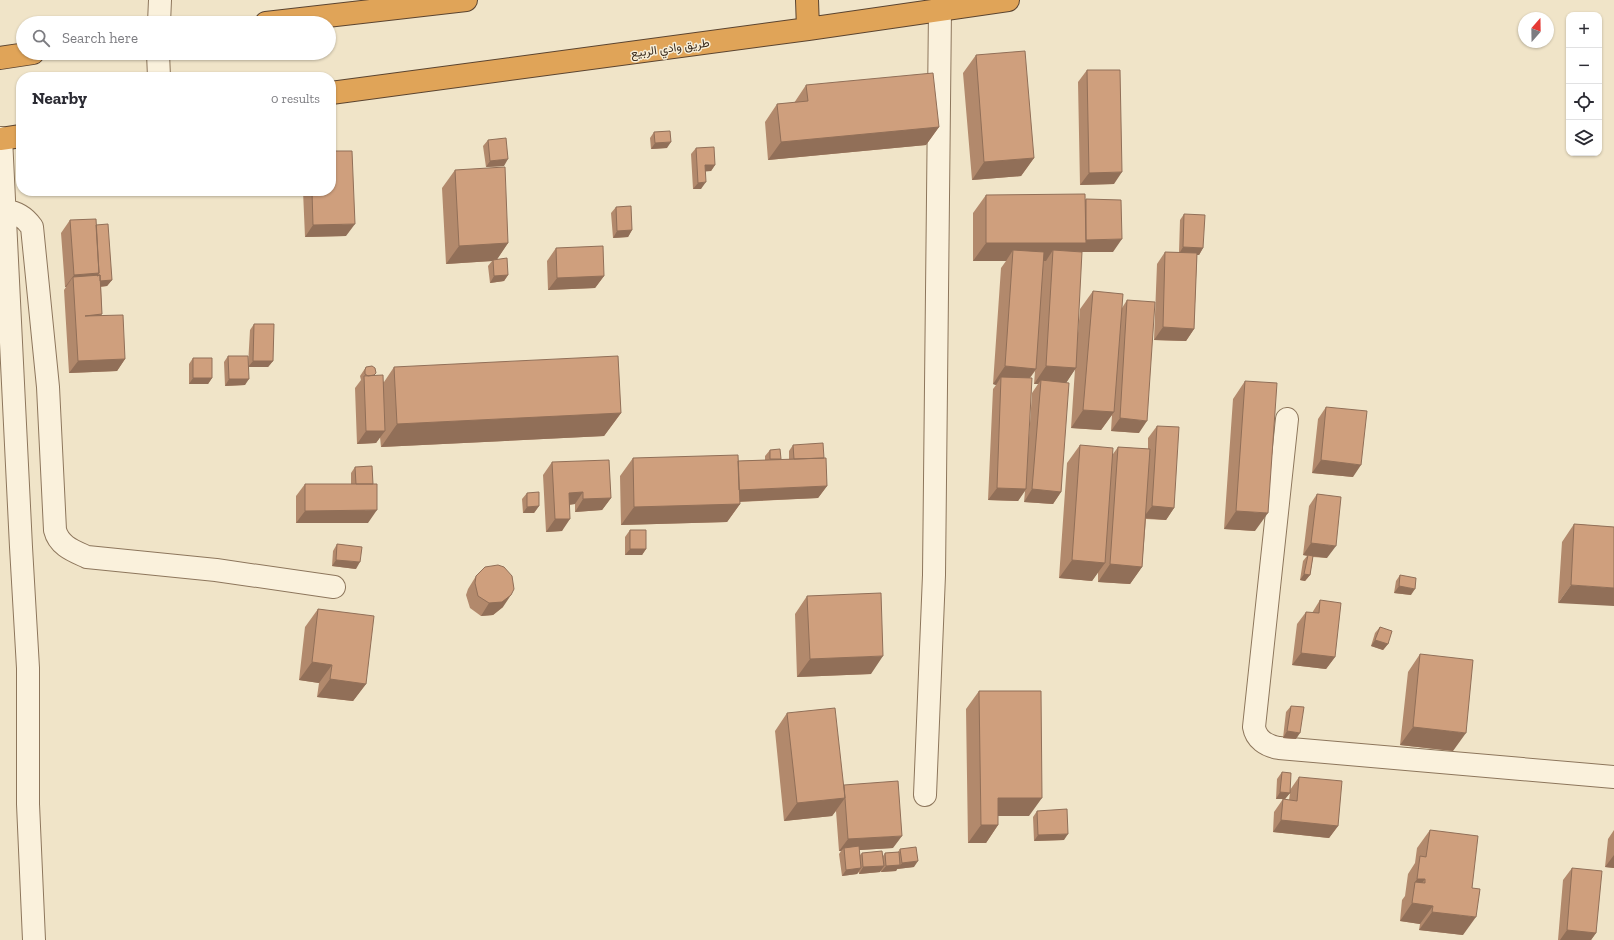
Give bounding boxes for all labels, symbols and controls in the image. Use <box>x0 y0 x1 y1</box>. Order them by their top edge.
north arrow <box>1518 12 1554 48</box>
map controls <box>1566 12 1602 156</box>
button: + <box>1566 12 1602 48</box>
search box <box>16 16 336 60</box>
icon: search <box>30 27 52 49</box>
text: Search here <box>62 29 138 47</box>
street label: طريق وادي الربيع <box>630 36 711 63</box>
button: − <box>1566 48 1602 84</box>
button: locate <box>1566 84 1602 120</box>
text: Nearby <box>32 88 87 108</box>
text: 0 results <box>271 91 320 106</box>
button: layers <box>1566 120 1602 156</box>

